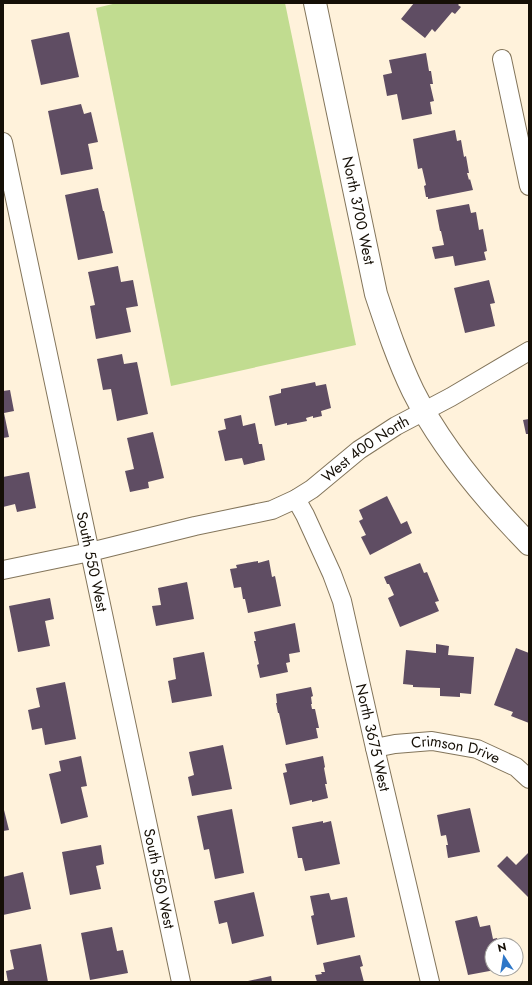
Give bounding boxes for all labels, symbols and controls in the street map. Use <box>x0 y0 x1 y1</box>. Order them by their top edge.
street label: North 3700 West <box>336 154 381 267</box>
street label: West 400 North <box>317 410 413 488</box>
street label: South 550 West <box>71 510 113 614</box>
street label: North 3675 West <box>350 682 396 794</box>
street label: Crimson Drive <box>410 730 504 769</box>
street label: South 550 West <box>138 827 180 931</box>
north arrow <box>484 937 524 977</box>
text: N <box>496 938 508 956</box>

